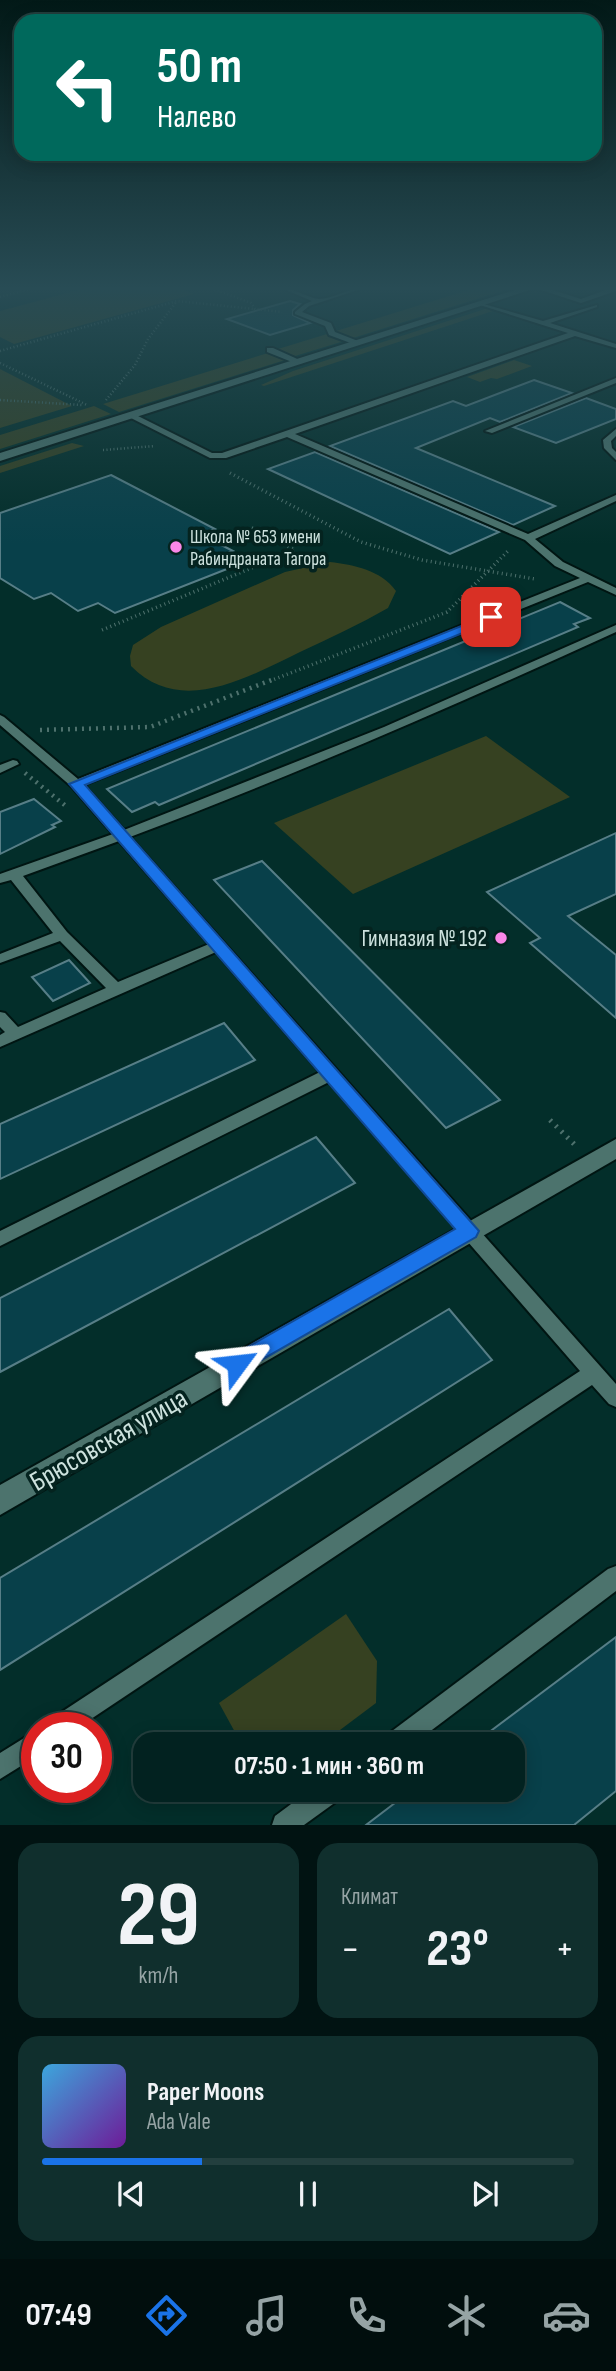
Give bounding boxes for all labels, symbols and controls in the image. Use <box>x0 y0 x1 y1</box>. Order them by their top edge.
text: 50 m <box>157 38 242 97</box>
icon: left <box>42 42 133 133</box>
text: Налево <box>157 98 237 137</box>
place label: Школа № 653 имени Рабиндраната Тагора <box>190 526 326 571</box>
marker: Школа № 653 имени Рабиндраната Тагора <box>168 539 184 555</box>
pin <box>461 587 521 647</box>
icon: arrive <box>472 598 510 636</box>
place label: Гимназия № 192 <box>361 925 487 953</box>
marker: Гимназия № 192 <box>493 930 509 946</box>
position arrow <box>200 1327 274 1401</box>
street label: Брюсовская улица <box>24 1382 193 1499</box>
speed limit sign: 30 <box>21 1712 112 1803</box>
text: 07:50 · 1 мин · 360 m <box>234 1751 424 1782</box>
text: 29 <box>117 1862 200 1971</box>
text: Климат <box>341 1883 398 1911</box>
text: 23° <box>426 1918 489 1981</box>
text: − <box>341 1927 360 1972</box>
text: + <box>555 1927 574 1972</box>
text: km/h <box>139 1962 178 1990</box>
text: Paper Moons <box>147 2077 264 2108</box>
text: Ada Vale <box>147 2108 211 2136</box>
icon: previous <box>112 2175 150 2213</box>
icon: pause <box>289 2175 327 2213</box>
icon: next <box>466 2175 504 2213</box>
icon: directions <box>142 2291 191 2340</box>
icon: music <box>242 2291 291 2340</box>
icon: phone <box>342 2291 391 2340</box>
icon: climate <box>442 2291 491 2340</box>
icon: car <box>542 2291 591 2340</box>
text: 07:49 <box>25 2296 92 2335</box>

